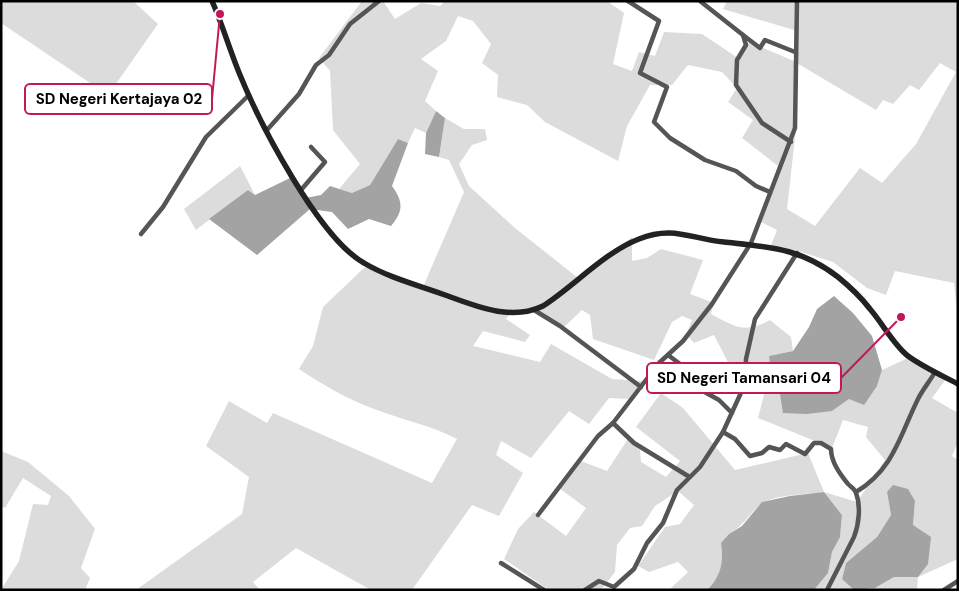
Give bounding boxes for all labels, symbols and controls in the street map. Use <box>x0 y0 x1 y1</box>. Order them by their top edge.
callout: SD Negeri Kertajaya 02 <box>25 84 212 114</box>
text: SD Negeri Kertajaya 02 <box>36 89 203 109</box>
callout: SD Negeri Tamansari 04 <box>647 363 841 393</box>
text: SD Negeri Tamansari 04 <box>657 368 831 388</box>

